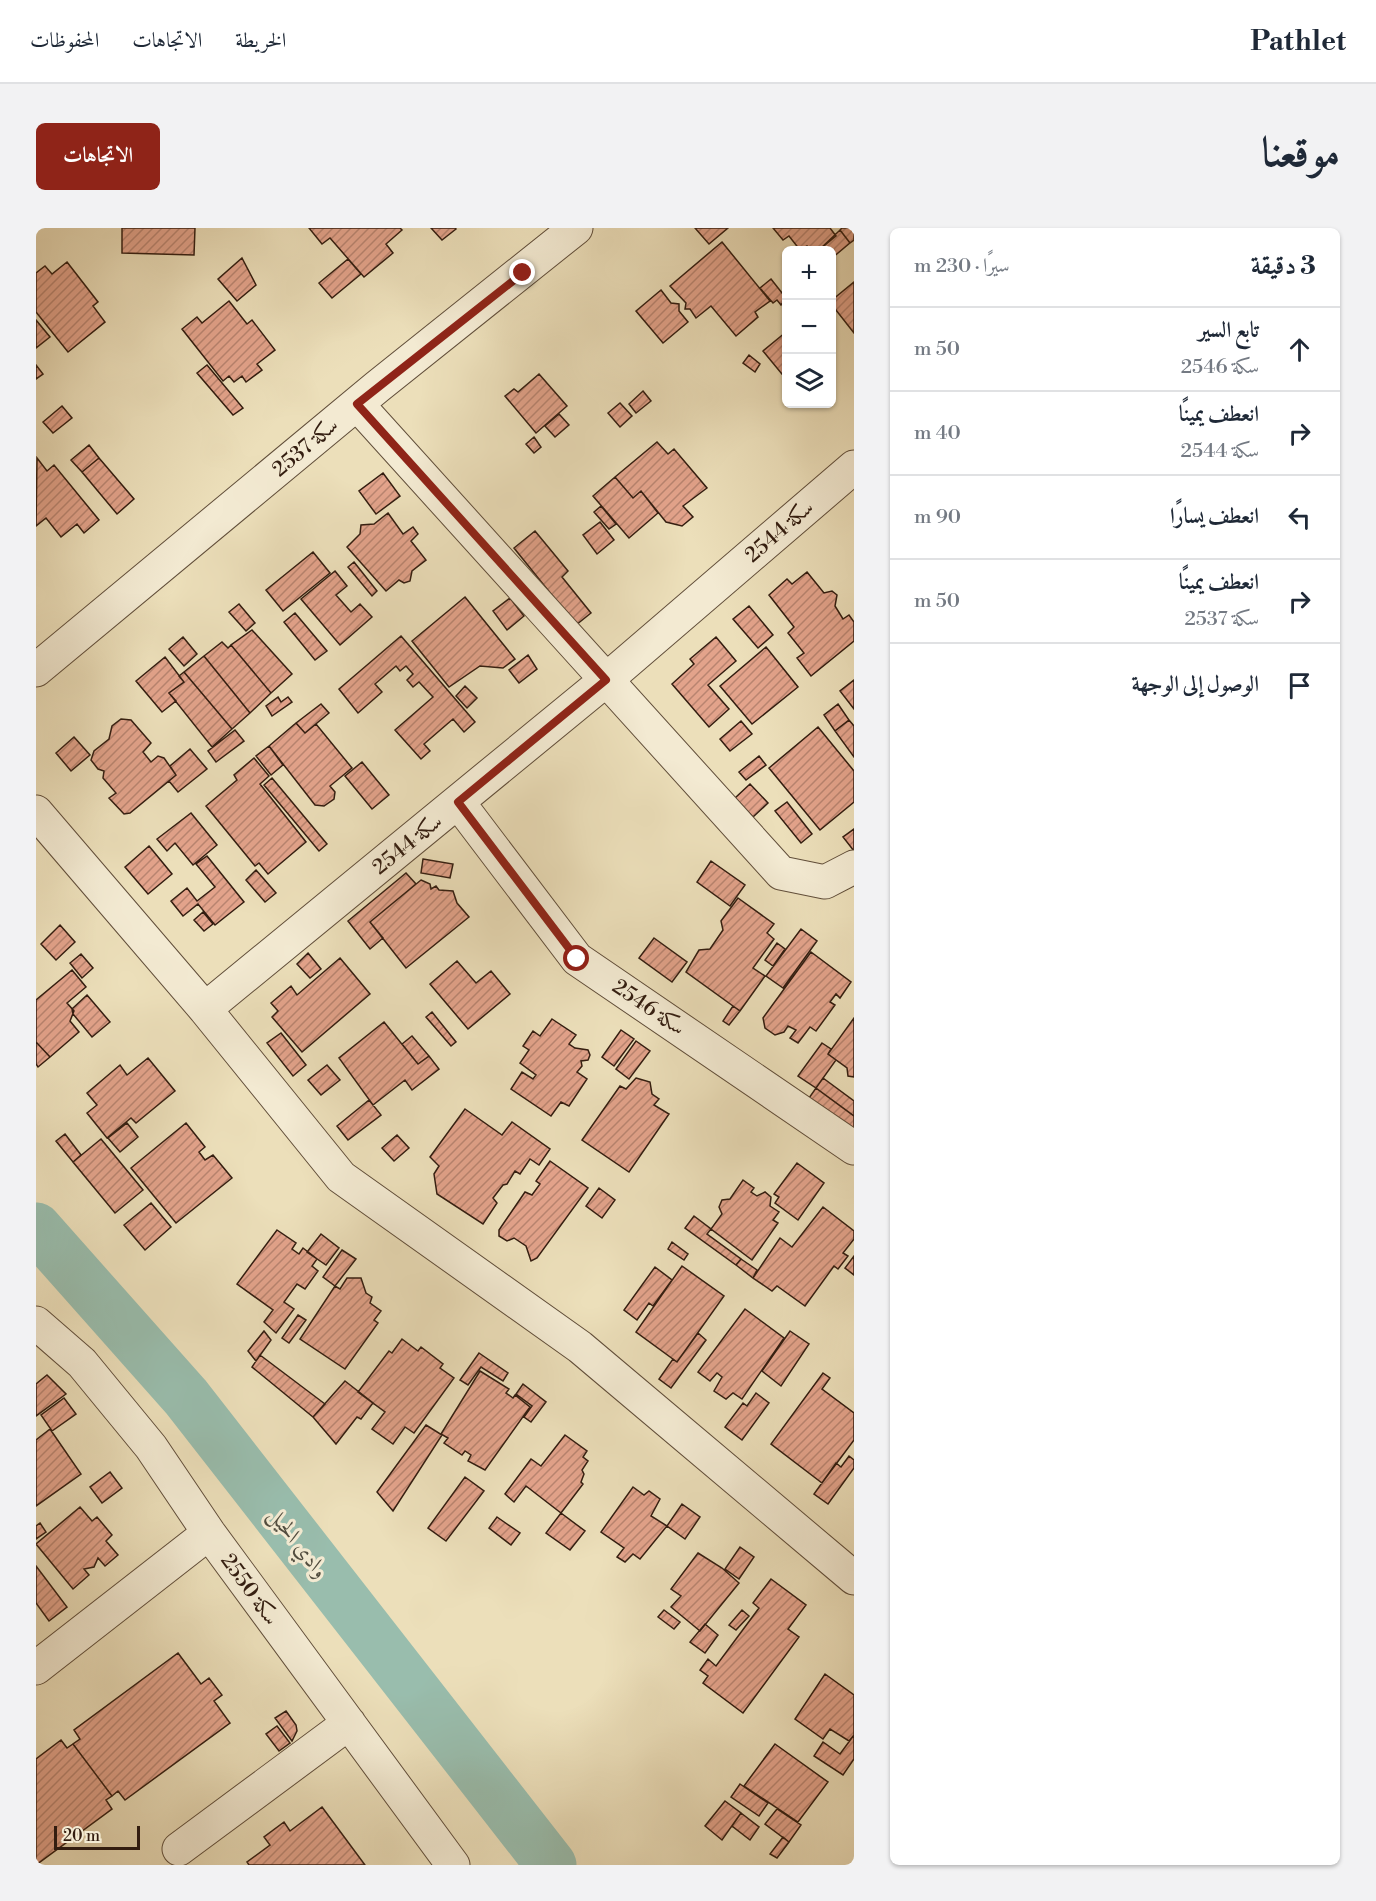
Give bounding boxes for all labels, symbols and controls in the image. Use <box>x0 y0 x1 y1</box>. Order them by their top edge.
text: Pathlet <box>1250 24 1346 59</box>
text: المحفوظات <box>30 28 99 54</box>
text: الاتجاهات <box>132 28 202 54</box>
text: الخريطة <box>235 28 286 54</box>
button: الاتجاهات <box>36 123 160 190</box>
text: موقعنا <box>1262 127 1340 180</box>
map controls <box>782 246 836 408</box>
button: + <box>782 246 836 300</box>
text: 3 دقيقة <box>1251 250 1316 282</box>
text: سيرًا · 230 m <box>914 254 1010 279</box>
route end <box>509 259 535 285</box>
button: − <box>782 300 836 354</box>
text: تابع السير <box>1198 317 1259 344</box>
icon: ahead <box>1283 333 1316 366</box>
text: 50 m <box>914 337 960 362</box>
button: layers <box>782 354 836 408</box>
text: سكة 2546 <box>1181 355 1259 380</box>
text: انعطف يمينًا <box>1179 401 1259 428</box>
street label: سكة 2537 <box>267 413 344 483</box>
icon: right <box>1283 417 1316 450</box>
text: 40 m <box>914 421 961 446</box>
text: سكة 2544 <box>1181 439 1259 464</box>
street label: سكة 2544 <box>740 495 819 569</box>
icon: left <box>1283 501 1316 534</box>
text: انعطف يسارًا <box>1170 503 1259 530</box>
text: 90 m <box>914 505 961 530</box>
text: انعطف يمينًا <box>1179 569 1259 596</box>
icon: right <box>1283 585 1316 618</box>
text: 50 m <box>914 589 960 614</box>
text: سكة 2537 <box>1184 607 1259 632</box>
icon: arrive <box>1283 669 1316 702</box>
text: الوصول إلى الوجهة <box>1131 671 1259 698</box>
street label: سكة 2544 <box>367 809 448 881</box>
route start <box>563 945 589 971</box>
street label: سكة 2546 <box>607 974 690 1042</box>
water label: وادي الحيل <box>259 1502 334 1586</box>
street label: سكة 2550 <box>215 1549 284 1630</box>
scale bar <box>54 1823 140 1850</box>
text: 20 m <box>63 1826 100 1846</box>

